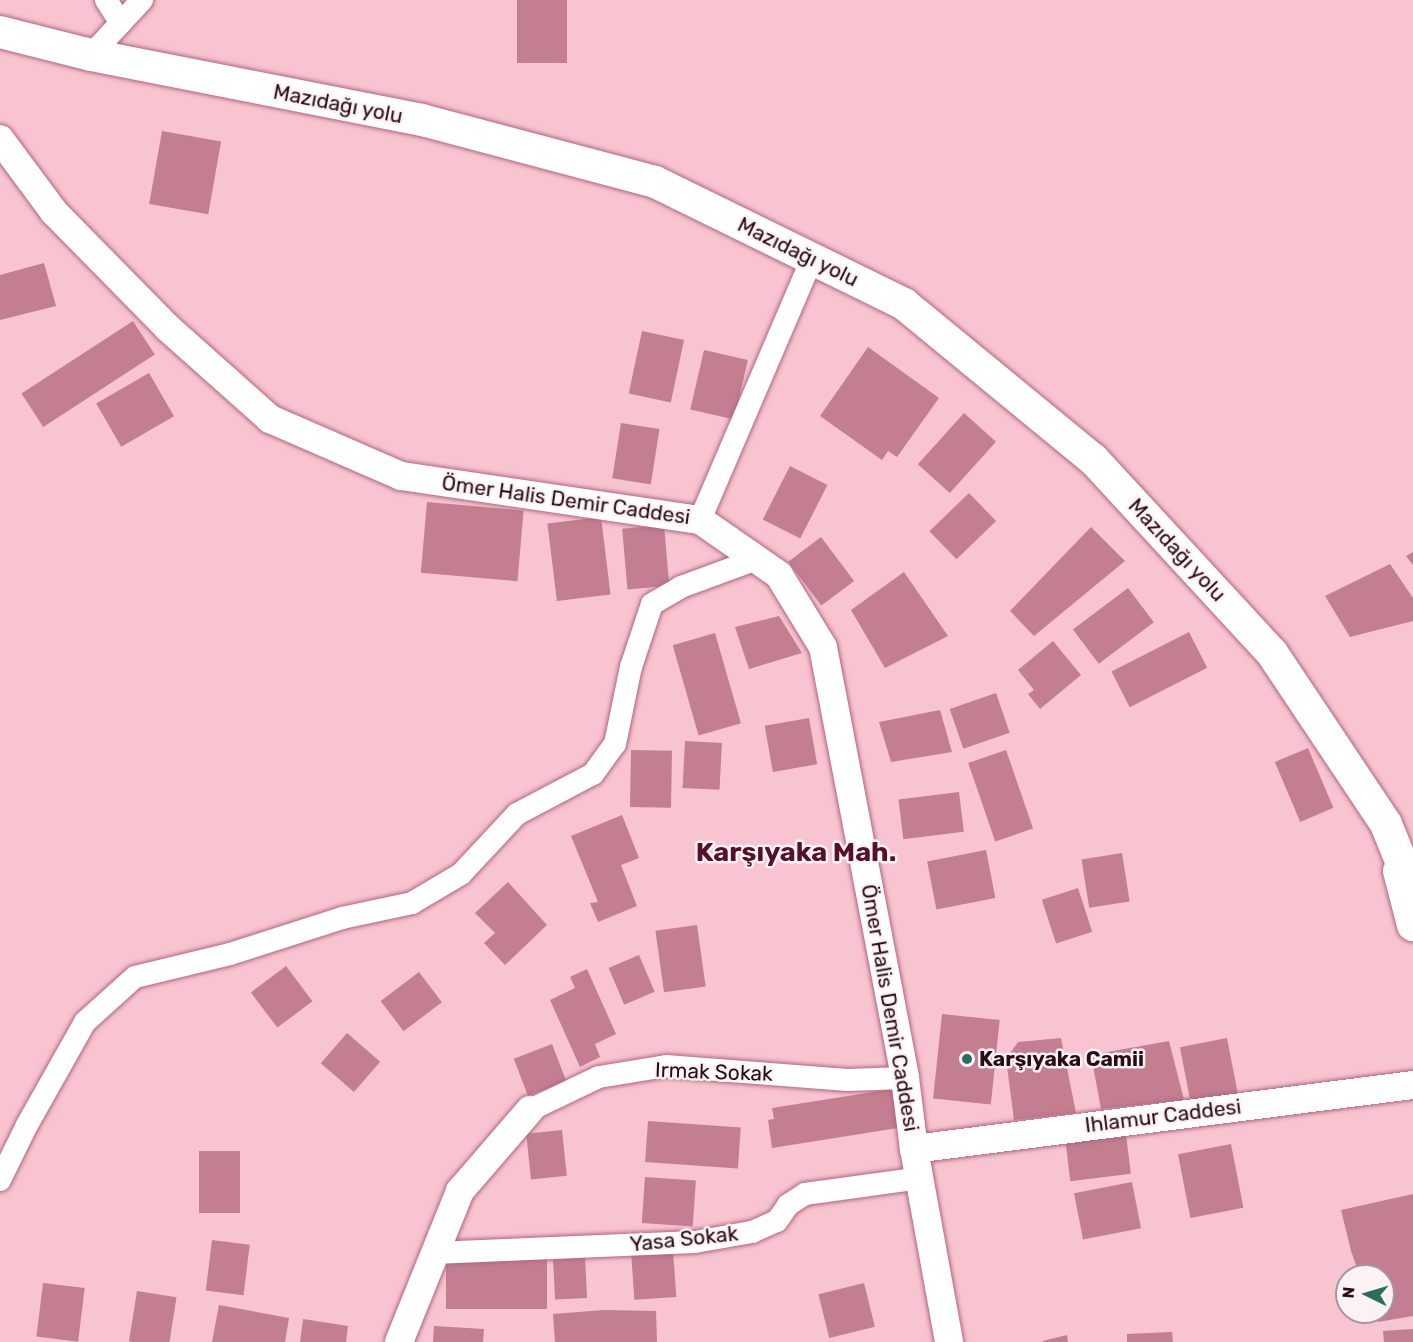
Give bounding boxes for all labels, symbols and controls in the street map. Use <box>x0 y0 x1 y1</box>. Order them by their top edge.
street label: Mazıdağı yolu <box>271 79 405 129</box>
street label: Mazıdağı yolu <box>733 212 863 292</box>
street label: Ömer Halis Demir Caddesi <box>440 470 692 530</box>
street label: Mazıdağı yolu <box>1123 493 1231 607</box>
district label: Karşıyaka Mah. <box>696 837 896 869</box>
street label: Ömer Halis Demir Caddesi <box>856 882 924 1134</box>
place label: Karşıyaka Camii <box>979 1046 1144 1072</box>
marker: Karşıyaka Camii <box>960 1052 974 1066</box>
street label: Irmak Sokak <box>655 1057 773 1087</box>
street label: Ihlamur Caddesi <box>1083 1094 1243 1138</box>
street label: Yasa Sokak <box>629 1221 739 1257</box>
north arrow <box>1335 1264 1395 1324</box>
text: N <box>1339 1286 1359 1299</box>

